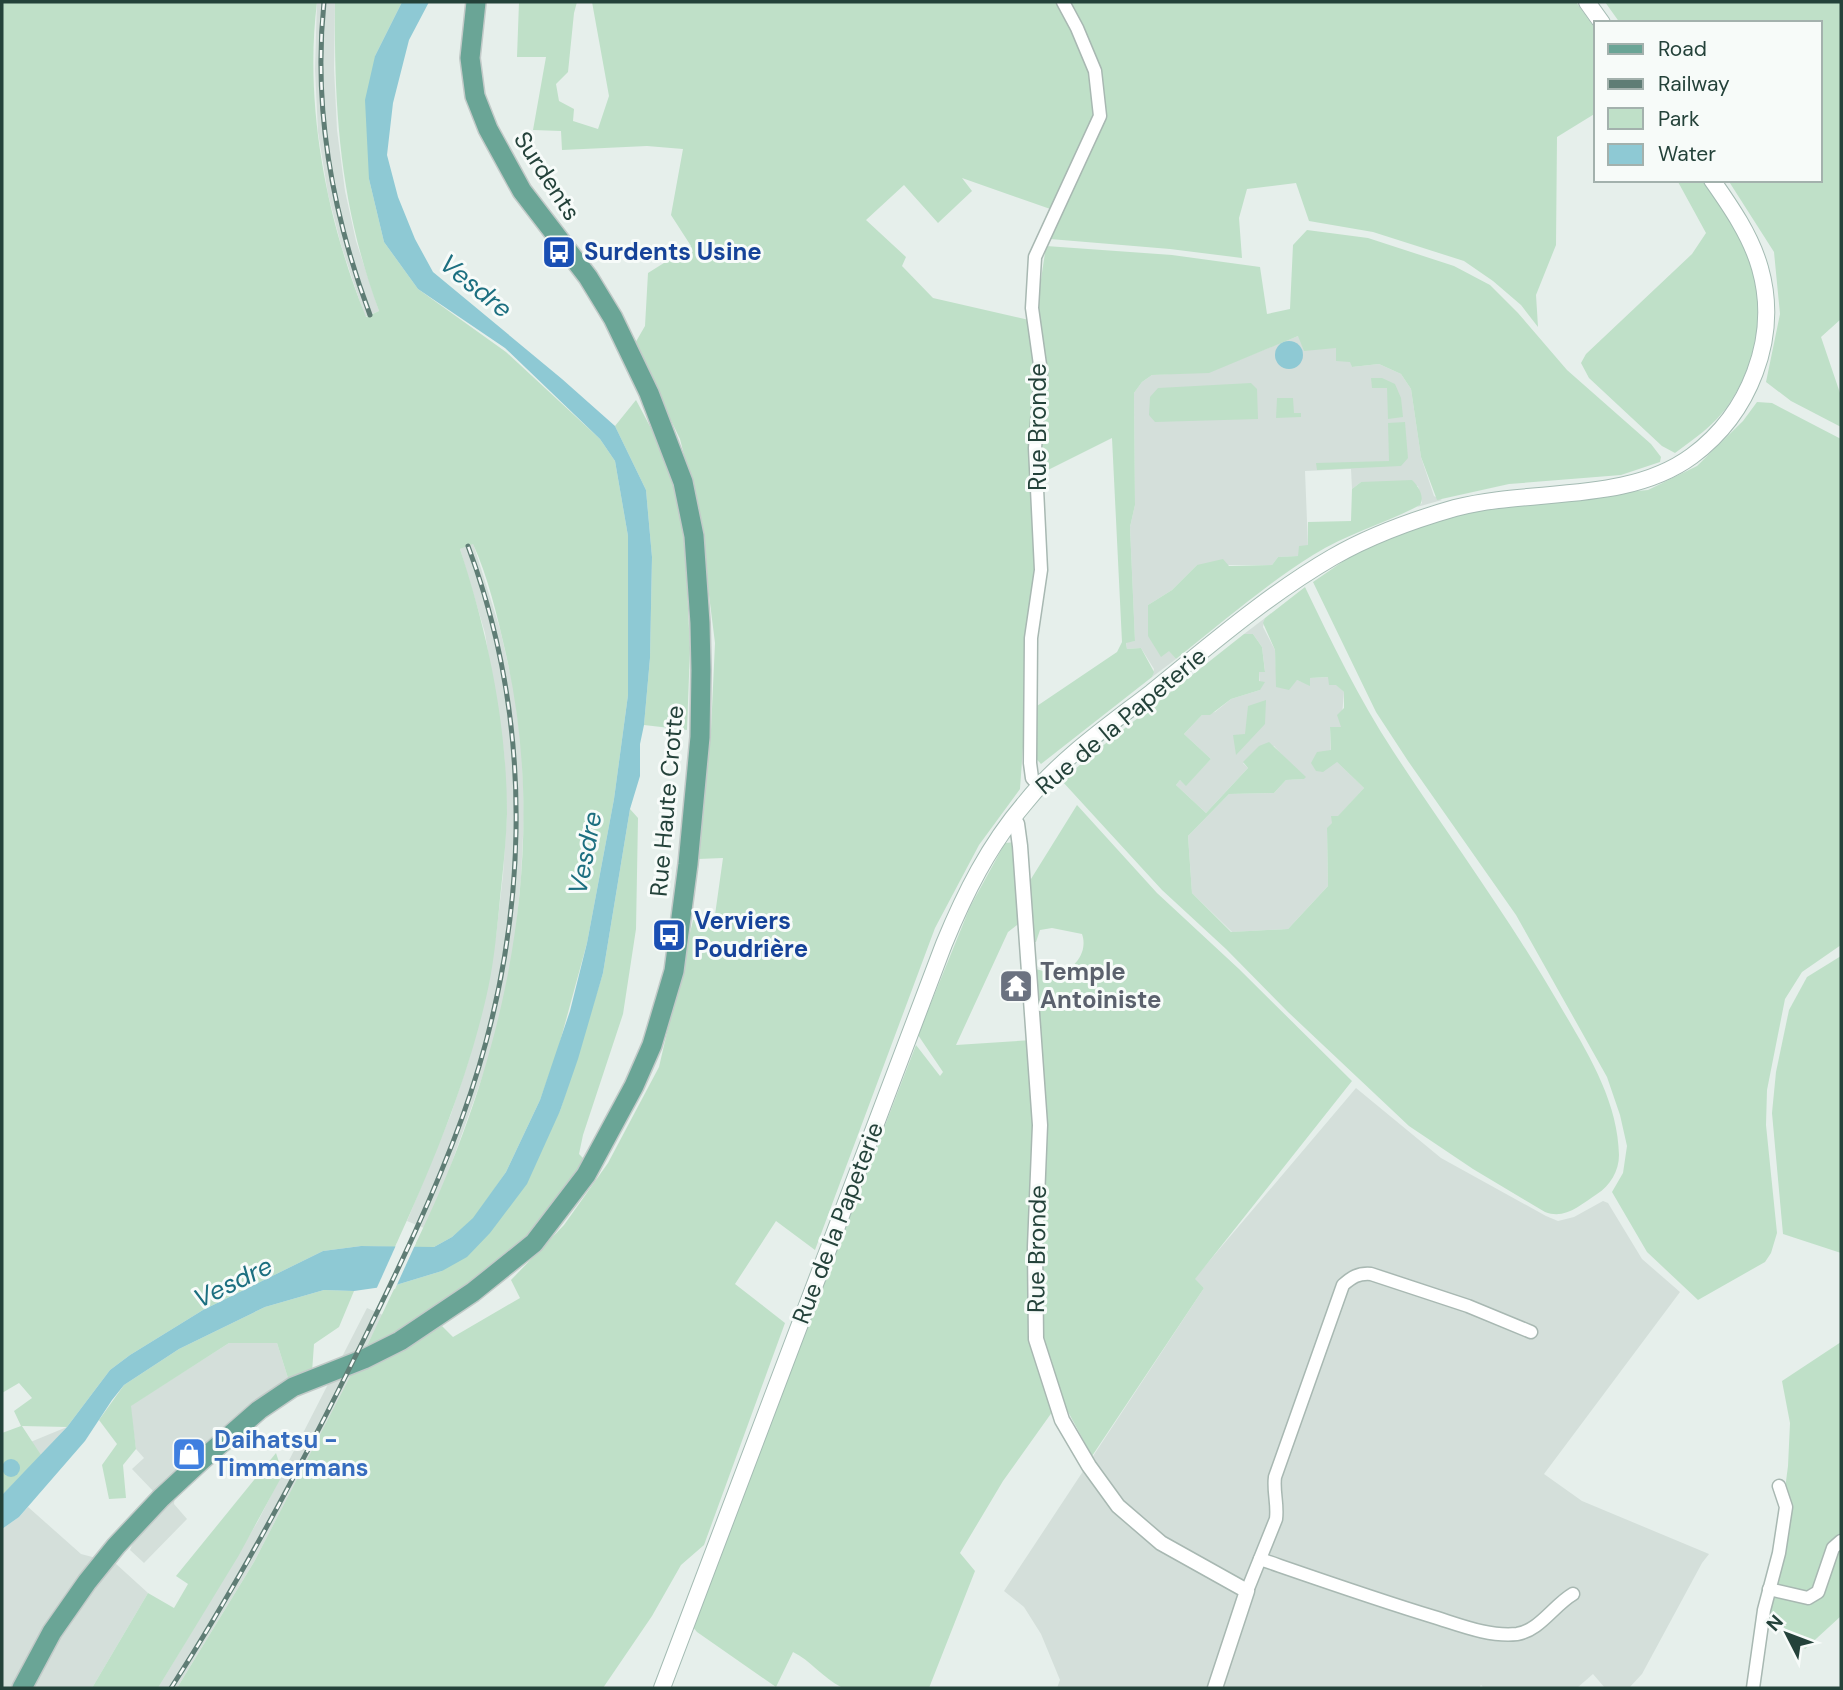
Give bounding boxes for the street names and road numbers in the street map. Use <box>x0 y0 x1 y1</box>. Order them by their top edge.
street label: Surdents <box>507 125 588 226</box>
street label: Rue Bronde <box>1022 363 1053 491</box>
street label: Rue de la Papeterie <box>1029 640 1212 801</box>
street label: Rue Haute Crotte <box>643 704 690 898</box>
street label: Rue de la Papeterie <box>785 1118 890 1328</box>
street label: Rue Bronde <box>1020 1185 1053 1313</box>

